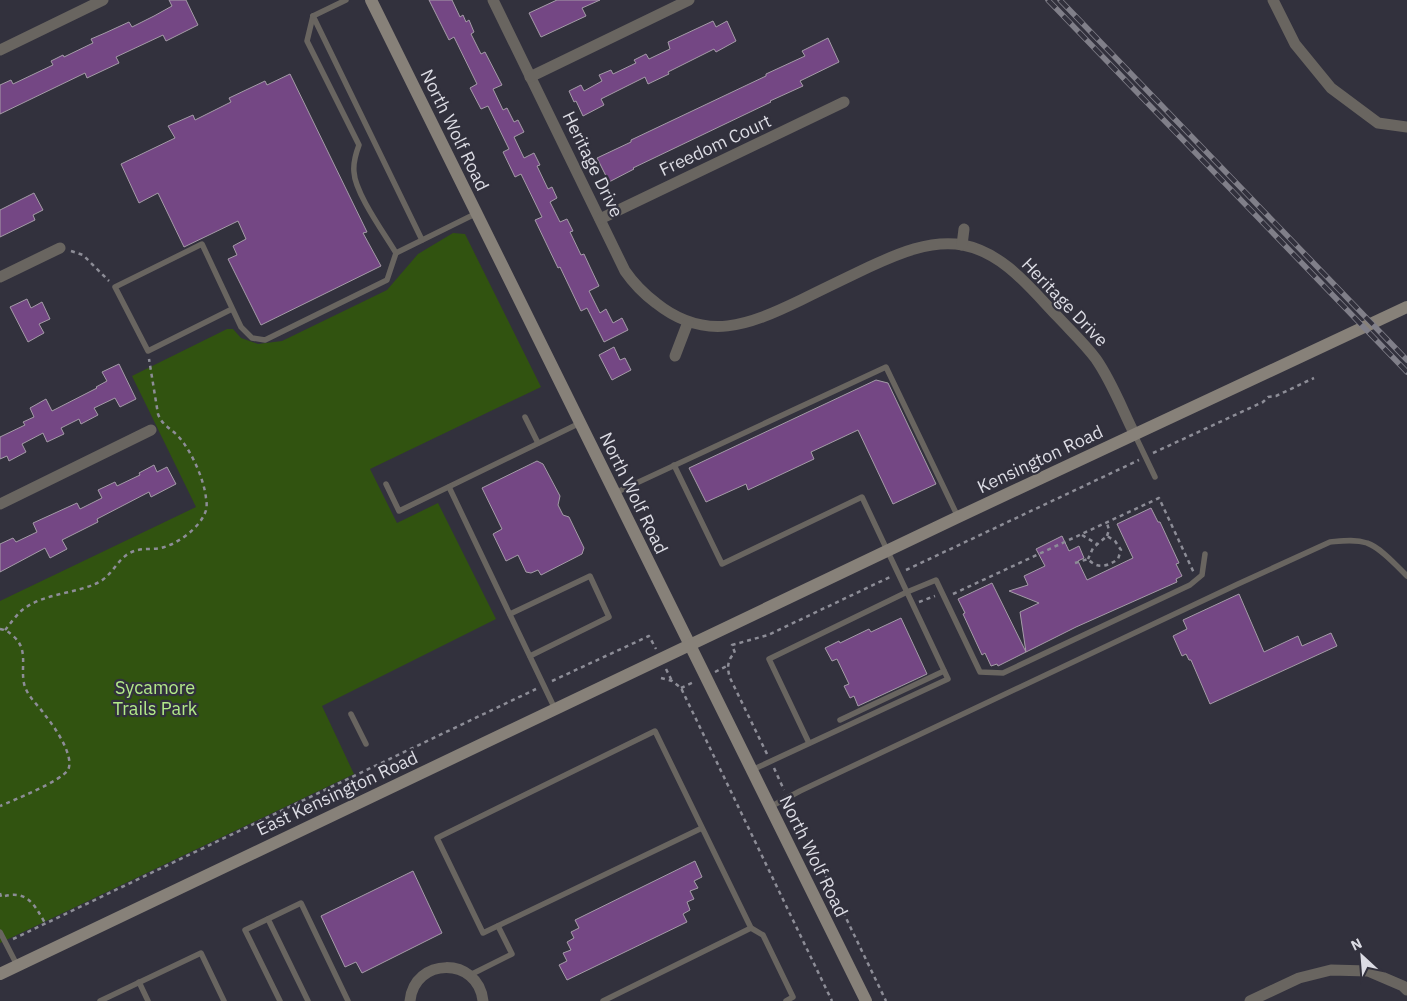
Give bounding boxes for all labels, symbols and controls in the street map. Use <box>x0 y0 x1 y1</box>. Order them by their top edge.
street label: North Wolf Road <box>416 65 494 195</box>
street label: Heritage Drive <box>557 107 629 221</box>
street label: Freedom Court <box>655 109 775 181</box>
street label: Heritage Drive <box>1017 253 1113 351</box>
street label: Kensington Road <box>973 420 1107 498</box>
street label: North Wolf Road <box>595 428 673 558</box>
park label: Sycamore Trails Park <box>113 676 198 720</box>
street label: East Kensington Road <box>253 745 421 841</box>
street label: North Wolf Road <box>775 791 853 921</box>
north arrow <box>1337 931 1387 981</box>
text: N <box>1348 934 1365 955</box>

